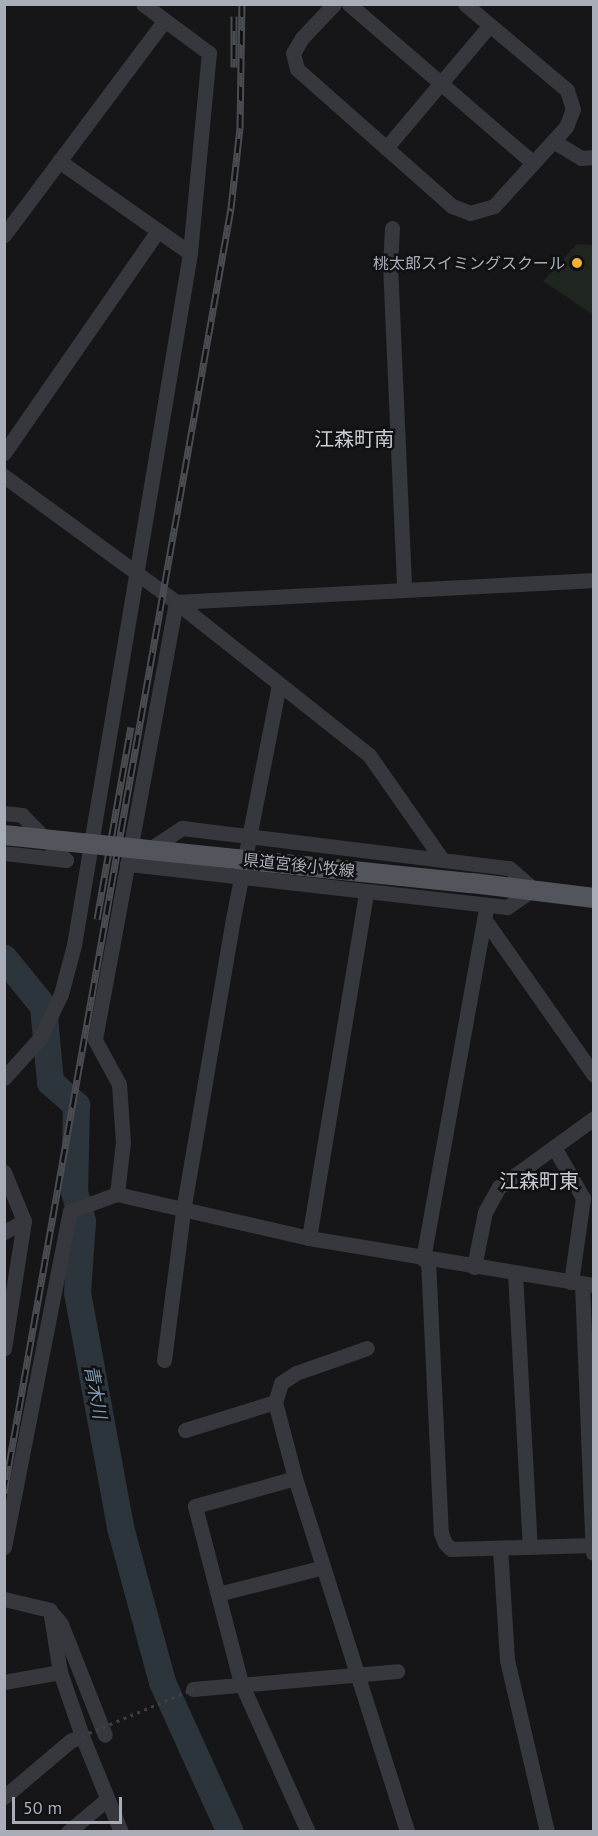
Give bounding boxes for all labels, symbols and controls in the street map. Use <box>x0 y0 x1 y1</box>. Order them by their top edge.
place label: 桃太郎スイミングスクール <box>373 253 565 273</box>
marker: 桃太郎スイミングスクール <box>570 256 584 270</box>
district label: 江森町南 <box>314 427 394 451</box>
street label: 県道宮後小牧線 <box>242 850 356 880</box>
district label: 江森町東 <box>499 1169 579 1193</box>
water label: 青木川 <box>80 1364 110 1420</box>
scale bar <box>15 1785 124 1823</box>
text: 50 m <box>23 1796 62 1819</box>

